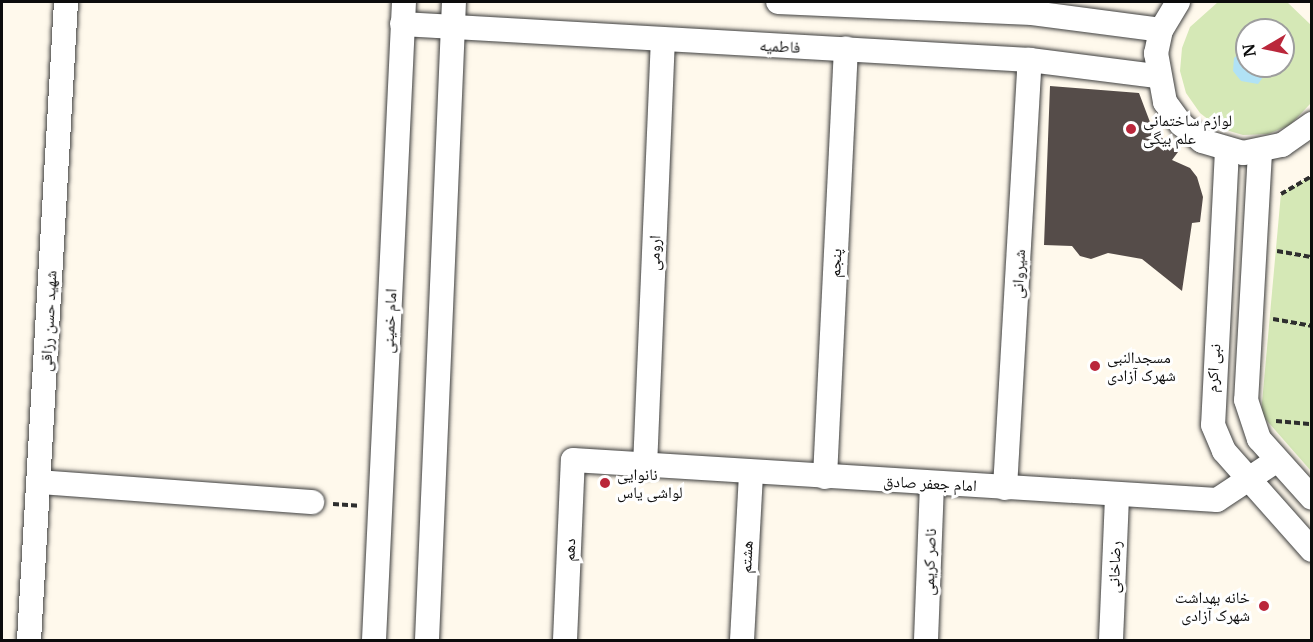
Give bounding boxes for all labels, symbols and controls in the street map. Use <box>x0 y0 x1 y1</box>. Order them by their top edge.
north arrow <box>1235 18 1295 78</box>
street label: فاطمیه <box>759 35 801 57</box>
text: N <box>1238 43 1260 58</box>
place label: لوازم ساختمانی علم بیگی <box>1143 110 1232 148</box>
marker: لوازم ساختمانی علم بیگی <box>1124 122 1138 136</box>
street label: ارومی <box>644 235 664 271</box>
street label: پنجم <box>825 248 845 278</box>
street label: شیروانی <box>1007 249 1029 299</box>
street label: شهید حسن رزاقی <box>36 270 60 372</box>
street label: امام خمینی <box>378 288 400 354</box>
street label: نبی اکرم <box>1202 343 1224 393</box>
place label: مسجدالنبی شهرک آزادی <box>1107 347 1176 385</box>
marker: مسجدالنبی شهرک آزادی <box>1088 359 1102 373</box>
place label: نانوایی لواشی یاس <box>617 464 683 502</box>
street label: امام جعفر صادق <box>883 471 977 495</box>
marker: نانوایی لواشی یاس <box>598 476 612 490</box>
street label: ناصر کریمی <box>918 528 940 596</box>
street label: دهم <box>559 538 579 562</box>
street label: هشتم <box>736 540 756 574</box>
street label: رضاخانی <box>1103 540 1125 594</box>
place label: خانه بهداشت شهرک آزادی <box>1175 587 1250 625</box>
marker: خانه بهداشت شهرک آزادی <box>1255 597 1273 615</box>

